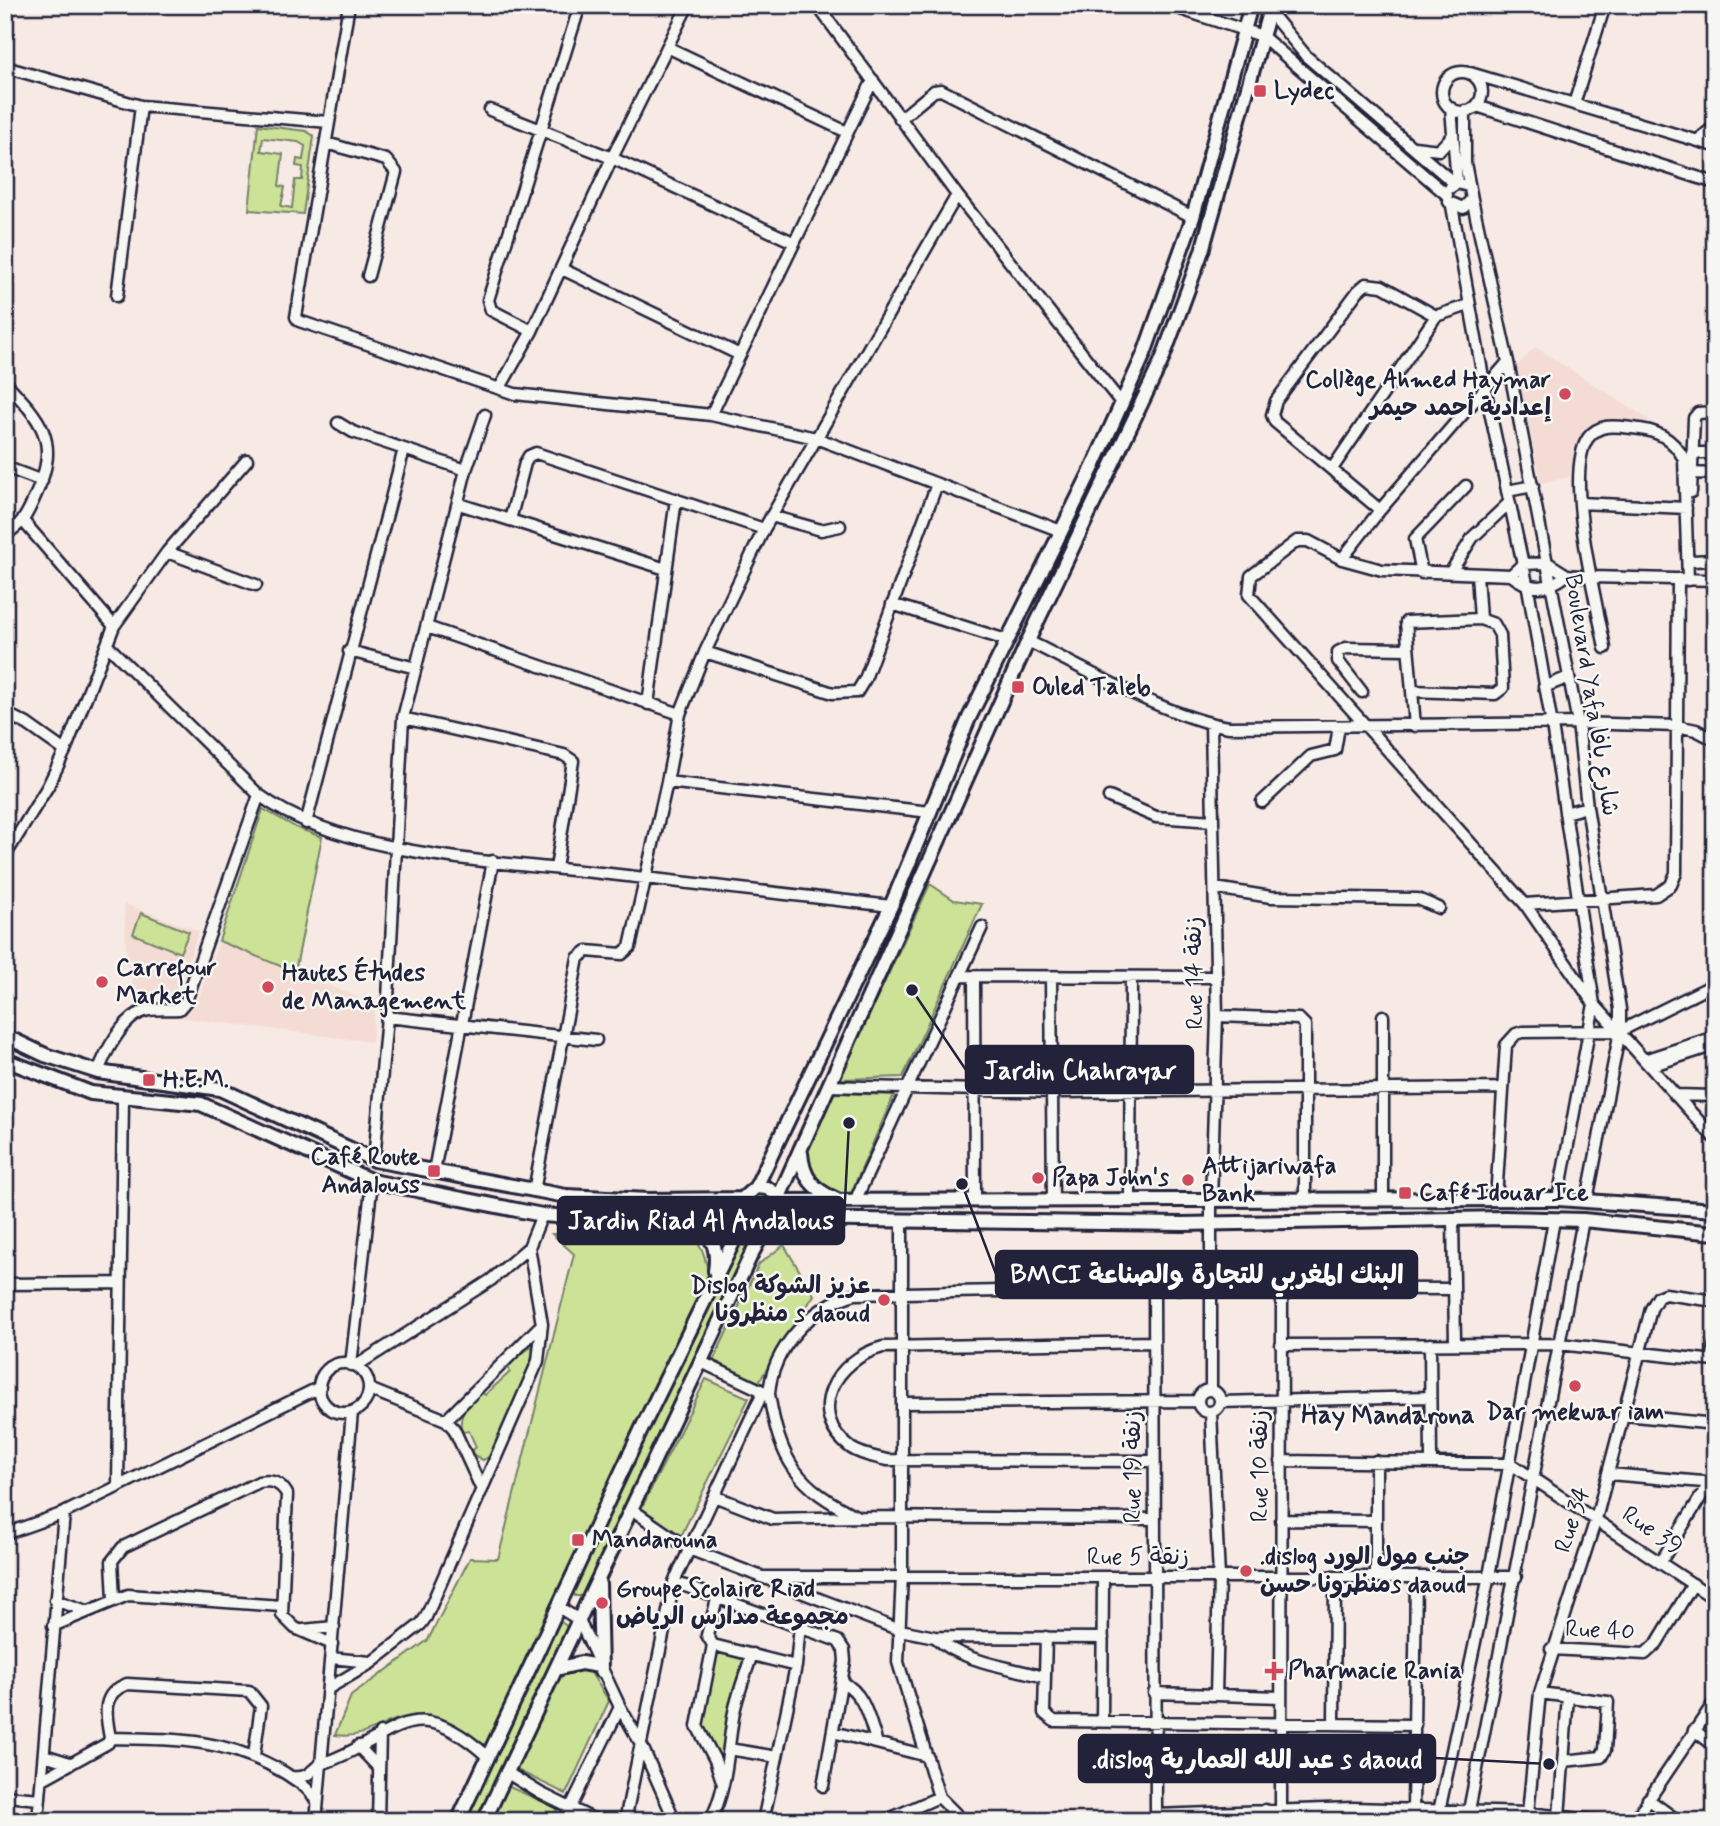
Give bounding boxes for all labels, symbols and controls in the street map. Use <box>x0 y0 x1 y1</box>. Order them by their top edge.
place label: Lydec <box>1274 76 1334 107</box>
marker: Lydec <box>1252 83 1268 99</box>
place label: Collège Ahmed Haymar إعدادية أحمد حيمر <box>1305 365 1551 424</box>
marker: Collège Ahmed Haymar إعدادية أحمد حيمر <box>1557 386 1573 402</box>
street label: Boulevard Yafa شارع يافا <box>1557 572 1625 818</box>
place label: Ouled Taleb <box>1032 672 1151 703</box>
marker: Ouled Taleb <box>1010 679 1026 695</box>
street label: Rue 14 زنقة <box>1179 916 1211 1030</box>
place label: Carrefour Market <box>116 953 217 1012</box>
place label: Hautes Études de Management <box>282 956 467 1018</box>
marker: Carrefour Market <box>94 974 110 990</box>
marker: Hautes Études de Management <box>260 979 276 995</box>
callout: Jardin Chahrayar <box>966 1046 1193 1093</box>
text: Jardin Chahrayar <box>983 1055 1177 1089</box>
place label: H.E.M. <box>163 1065 229 1096</box>
marker: H.E.M. <box>141 1072 157 1088</box>
place label: Café Route Andalouss <box>311 1142 421 1201</box>
place label: Attijariwafa Bank <box>1202 1151 1337 1210</box>
marker: Café Route Andalouss <box>426 1163 442 1179</box>
place label: Papa John's <box>1052 1163 1169 1194</box>
marker: Papa John's <box>1030 1170 1046 1186</box>
marker: Attijariwafa Bank <box>1180 1172 1196 1188</box>
place label: Café Idouar Ice <box>1419 1178 1589 1209</box>
marker: Café Idouar Ice <box>1397 1185 1413 1201</box>
callout: Jardin Riad Al Andalous <box>558 1197 844 1244</box>
text: Jardin Riad Al Andalous <box>568 1205 835 1239</box>
callout: BMCI البنك المغربي للتجارة والصناعة <box>996 1251 1417 1298</box>
text: BMCI البنك المغربي للتجارة والصناعة <box>1010 1259 1404 1298</box>
place label: Dislog عزيز الشوكة منظرونا s daoud <box>690 1271 870 1330</box>
marker: Dislog عزيز الشوكة منظرونا s daoud <box>876 1292 892 1308</box>
marker: Dar mekwar iam <box>1567 1378 1583 1394</box>
place label: Dar mekwar iam <box>1486 1397 1664 1428</box>
district label: Hay Mandarona <box>1301 1399 1475 1433</box>
street label: Rue 10 زنقة <box>1245 1410 1276 1522</box>
street label: Rue 19 زنقة <box>1118 1411 1149 1523</box>
street label: Rue 34 <box>1548 1483 1598 1557</box>
street label: Rue 39 <box>1615 1499 1689 1563</box>
place label: Mandarouna <box>592 1525 718 1556</box>
marker: Mandarouna <box>570 1532 586 1548</box>
street label: Rue 5 زنقة <box>1087 1542 1189 1573</box>
place label: .dislog جنب مول الورد منظرونا حسنs daoud <box>1260 1542 1470 1601</box>
marker: .dislog جنب مول الورد منظرونا حسنs daoud <box>1238 1563 1254 1579</box>
place label: Groupe Scolaire Riad مجموعة مدارس الرياض <box>616 1574 849 1633</box>
marker: Groupe Scolaire Riad مجموعة مدارس الرياض <box>594 1595 610 1611</box>
street label: Rue 40 <box>1564 1614 1636 1648</box>
place label: Pharmacie Rania <box>1288 1656 1462 1687</box>
marker: Pharmacie Rania <box>1266 1663 1282 1679</box>
callout: .dislog عبد الله العمارية s daoud <box>1079 1735 1435 1782</box>
text: .dislog عبد الله العمارية s daoud <box>1092 1744 1422 1779</box>

